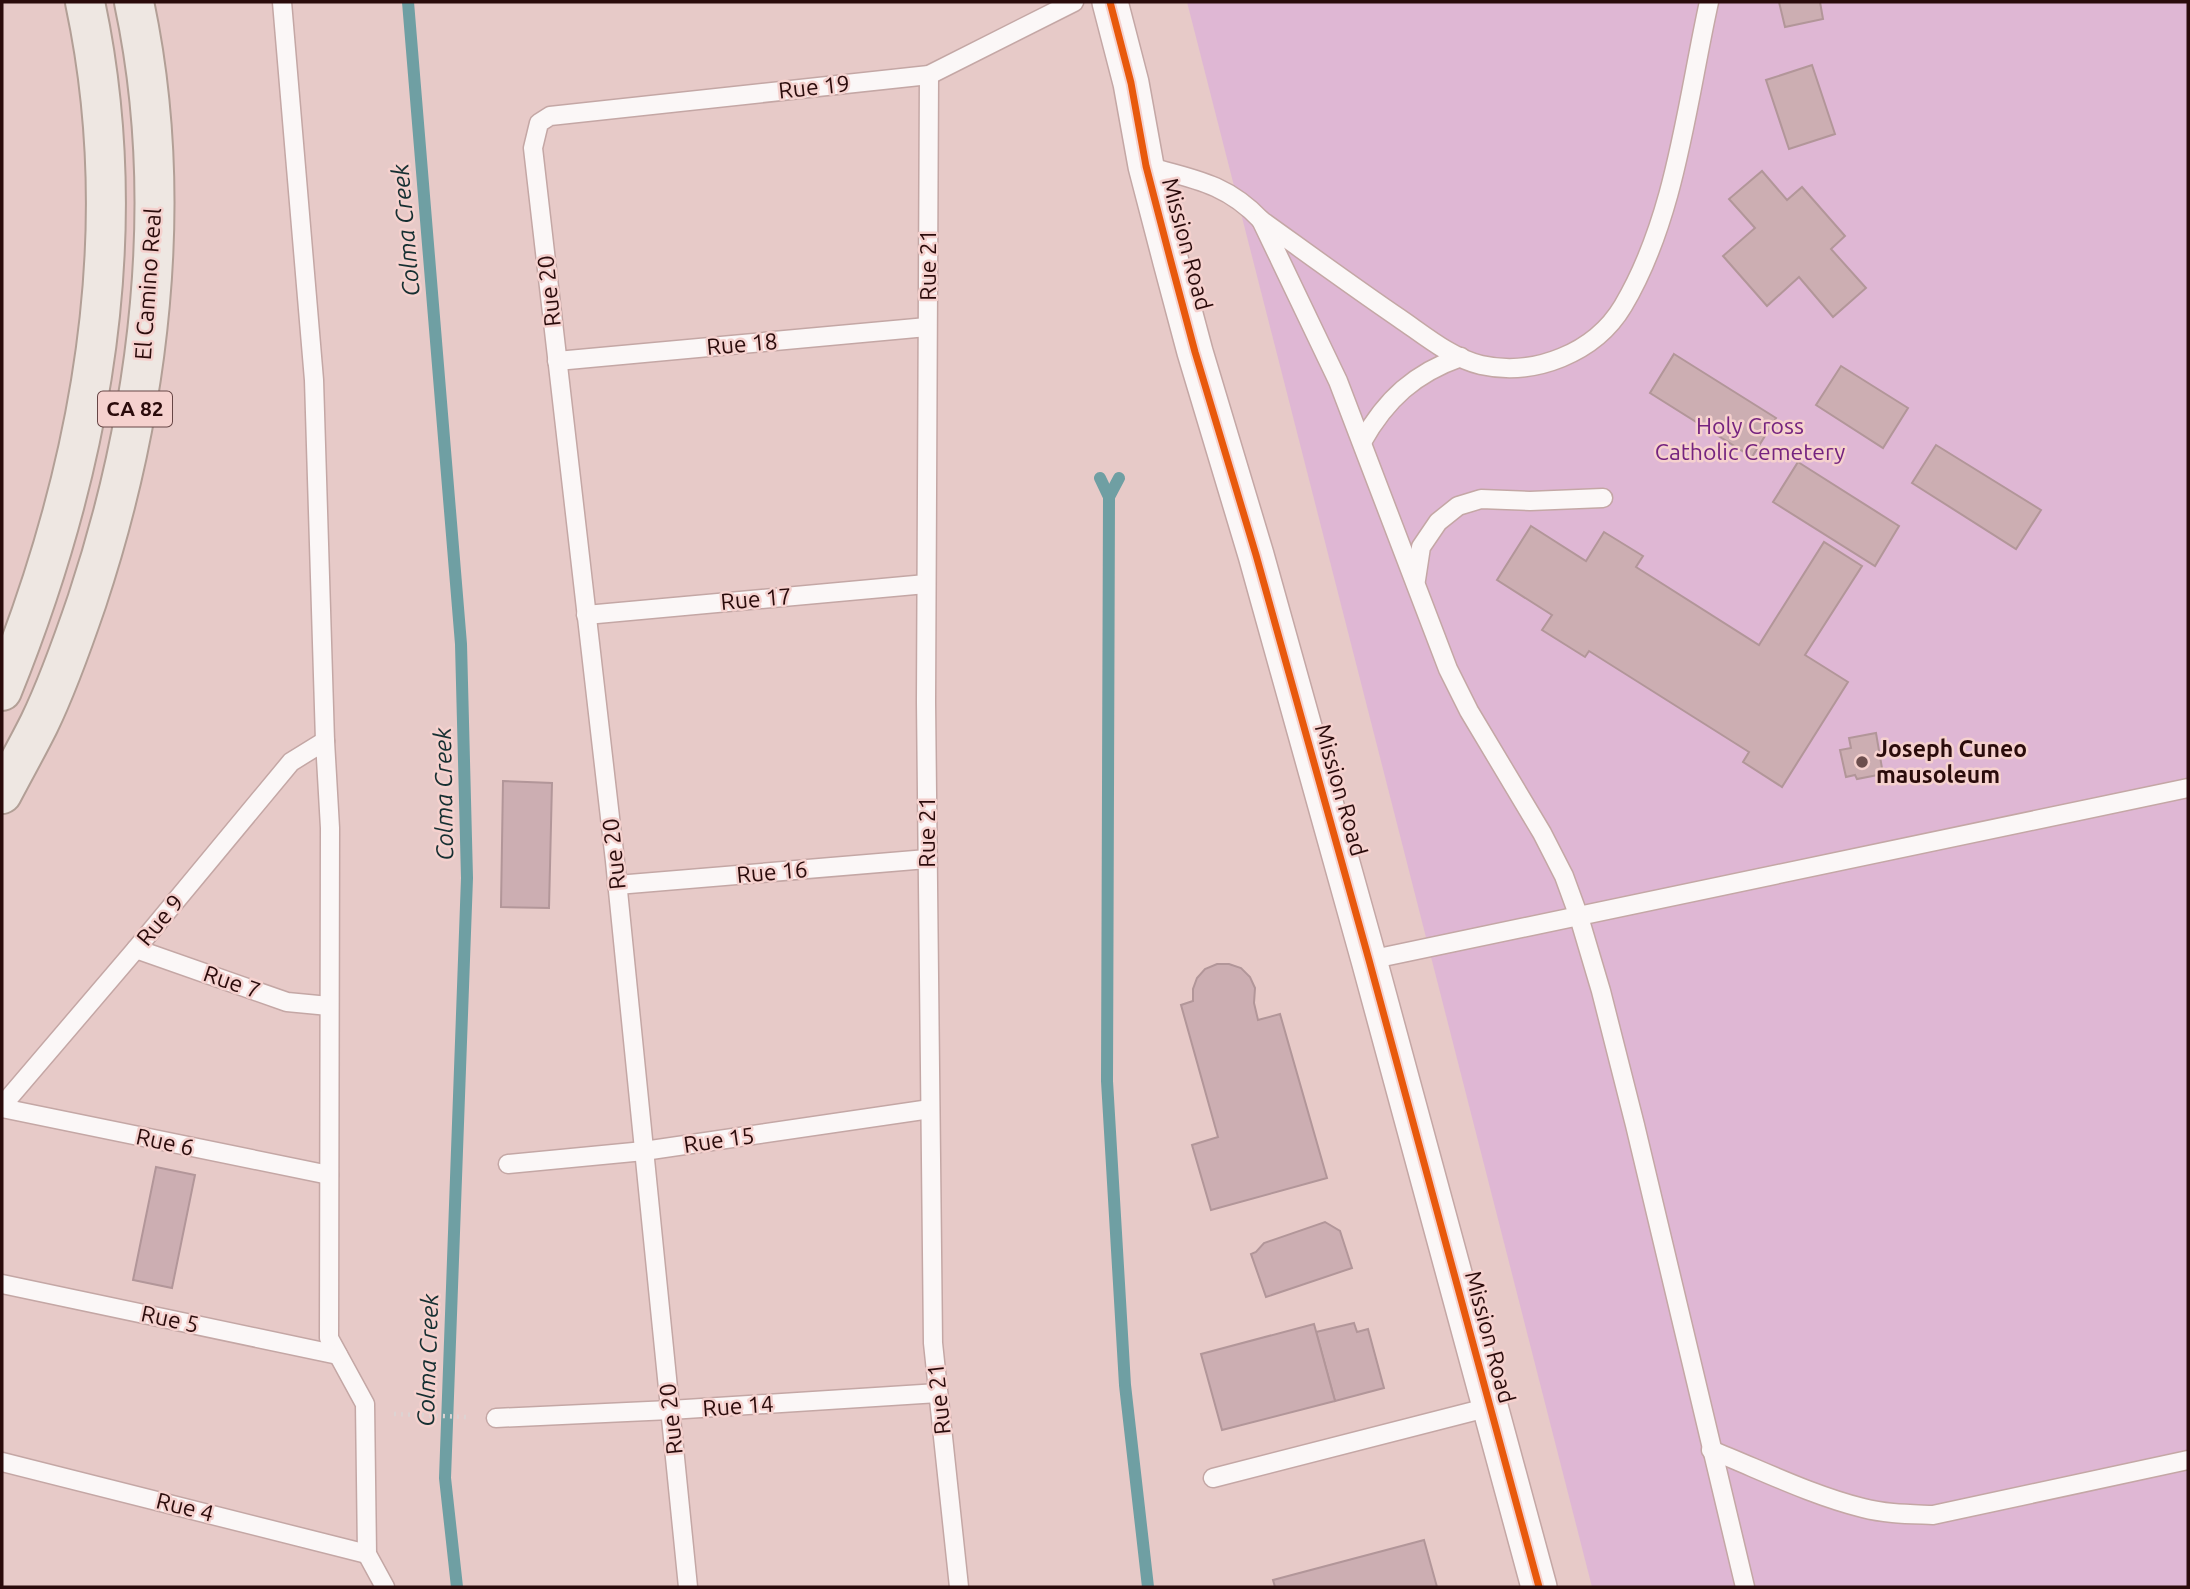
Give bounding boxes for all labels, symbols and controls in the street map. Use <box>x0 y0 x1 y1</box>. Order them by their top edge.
street label: Rue 19 <box>777 70 851 103</box>
water label: Colma Creek <box>386 162 425 298</box>
street label: Mission Road <box>1158 175 1217 313</box>
street label: El Camino Real <box>130 207 165 361</box>
street label: Rue 21 <box>915 229 940 301</box>
street label: Rue 20 <box>532 254 565 328</box>
street label: Rue 18 <box>705 328 779 359</box>
road number: CA 82 <box>98 392 172 426</box>
park label: Holy Cross Catholic Cemetery <box>1655 413 1845 464</box>
street label: Rue 17 <box>719 583 793 614</box>
street label: Mission Road <box>1311 721 1372 859</box>
water label: Colma Creek <box>429 726 458 861</box>
place label: Joseph Cuneo mausoleum <box>1876 736 2027 787</box>
marker: Joseph Cuneo mausoleum <box>1854 754 1870 770</box>
street label: Rue 21 <box>914 796 939 868</box>
street label: Rue 20 <box>597 817 630 891</box>
street label: Rue 16 <box>735 856 809 887</box>
street label: Rue 9 <box>131 889 188 950</box>
street label: Rue 7 <box>200 960 264 1003</box>
street label: Rue 15 <box>682 1122 756 1157</box>
street label: Rue 6 <box>134 1123 196 1160</box>
street label: Mission Road <box>1461 1268 1520 1406</box>
water label: Colma Creek <box>412 1292 443 1427</box>
street label: Rue 5 <box>139 1300 201 1337</box>
street label: Rue 21 <box>922 1362 955 1436</box>
street label: Rue 20 <box>654 1382 687 1456</box>
street label: Rue 14 <box>701 1391 774 1420</box>
street label: Rue 4 <box>154 1487 216 1526</box>

